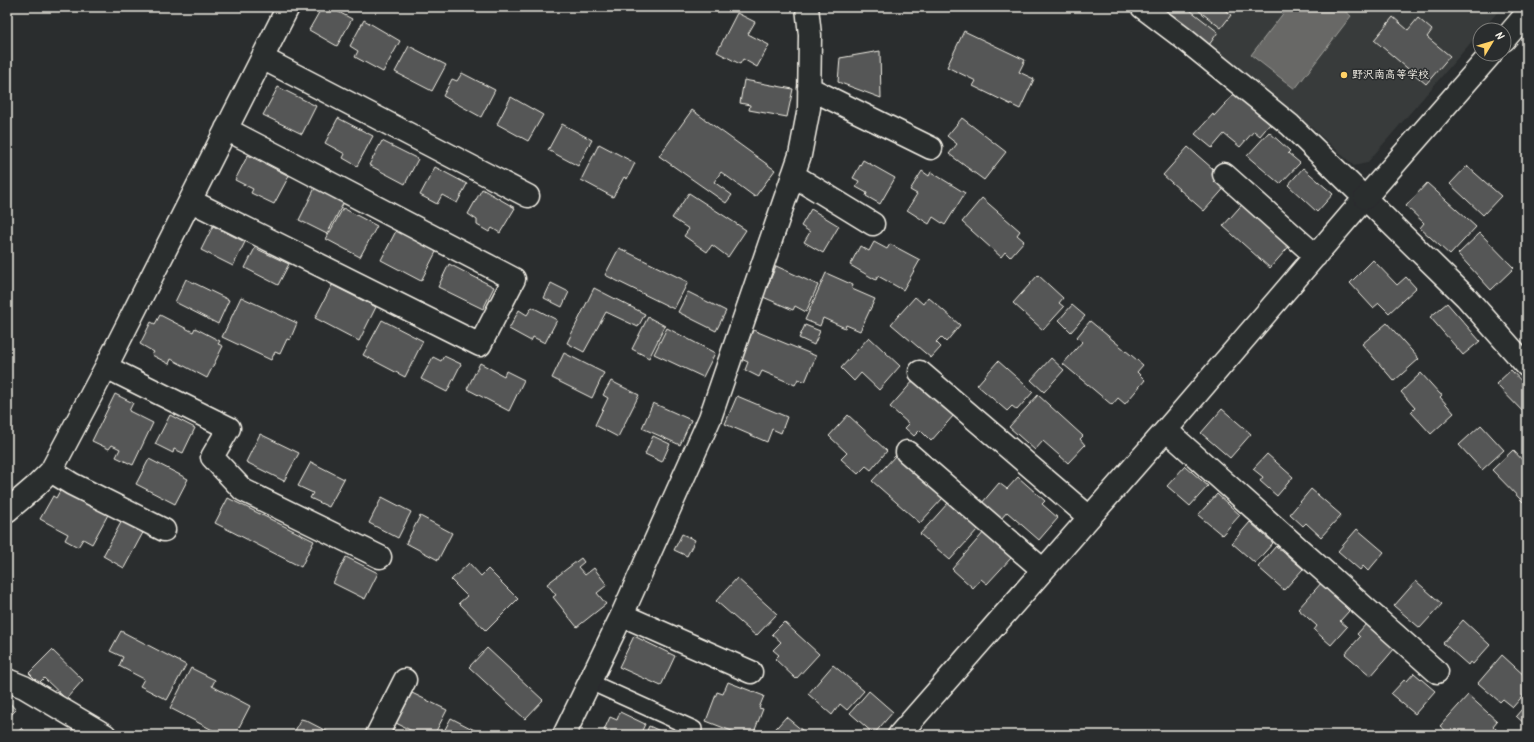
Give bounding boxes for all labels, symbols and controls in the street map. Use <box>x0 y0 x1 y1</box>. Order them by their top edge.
north arrow <box>1472 22 1512 62</box>
text: N <box>1490 28 1508 45</box>
place label: 野沢南高等学校 <box>1352 66 1429 84</box>
marker: 野沢南高等学校 <box>1339 70 1349 80</box>

